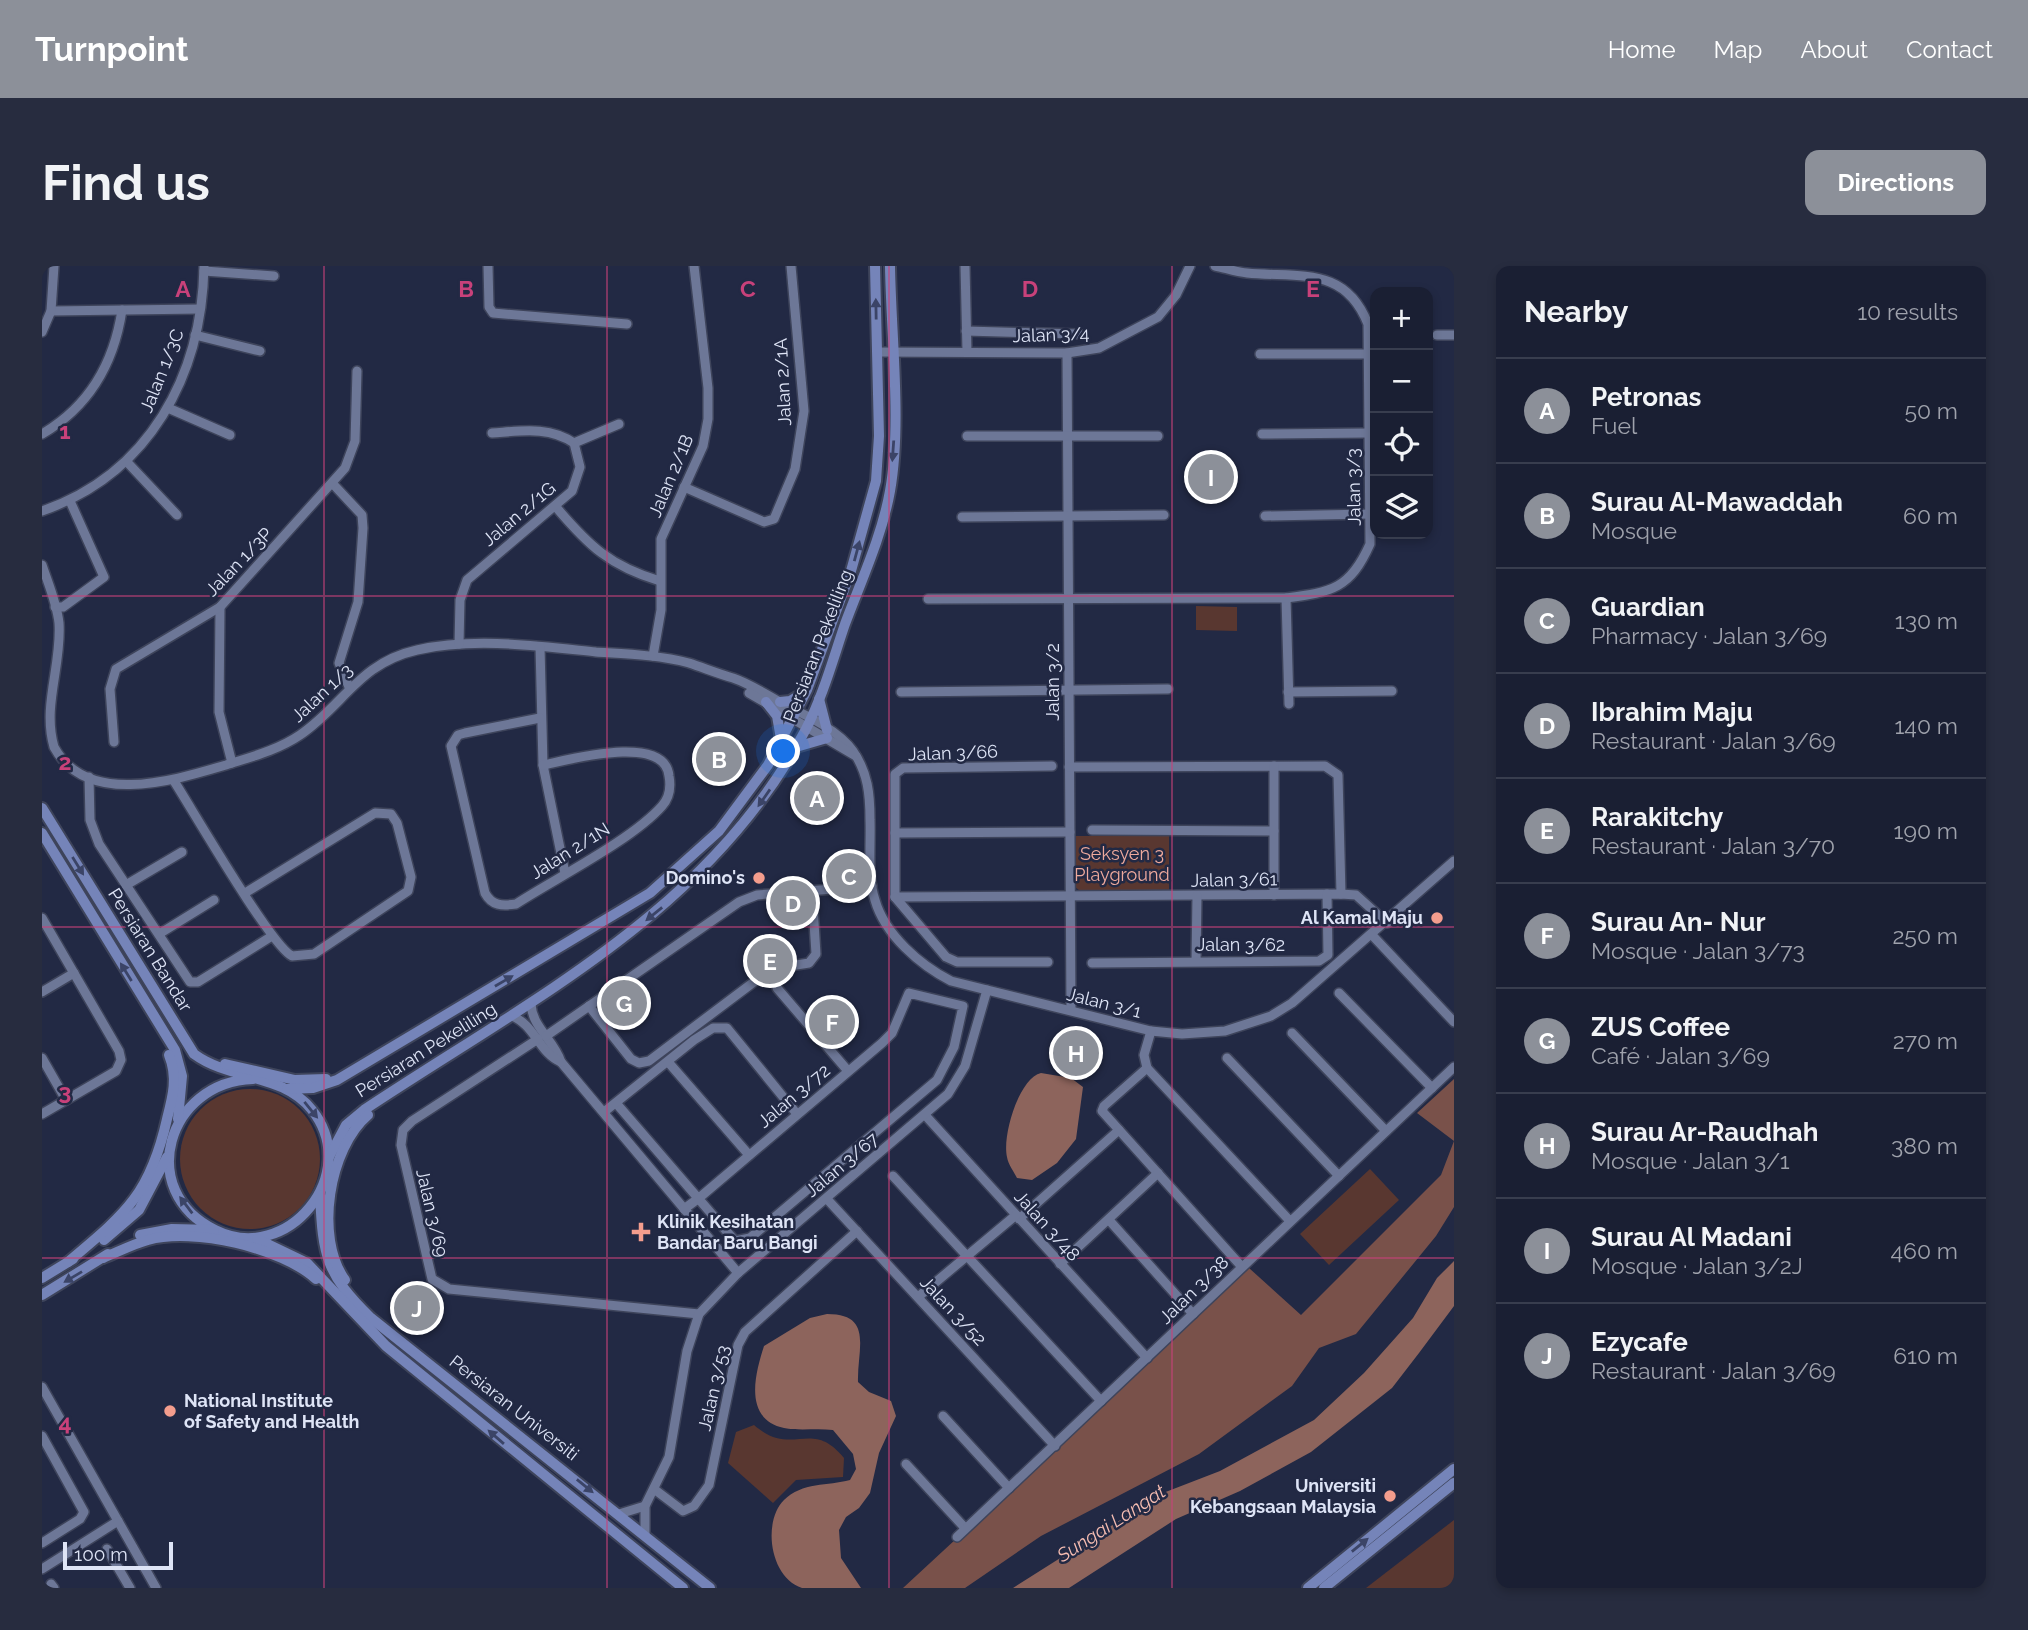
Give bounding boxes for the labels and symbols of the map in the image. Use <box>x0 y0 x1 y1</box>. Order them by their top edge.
text: A <box>175 275 191 302</box>
text: B <box>458 275 474 302</box>
text: C <box>740 275 756 302</box>
text: D <box>1022 275 1038 302</box>
text: E <box>1306 275 1320 302</box>
one-way arrow <box>870 298 882 320</box>
street label: Jalan 3/4 <box>1012 323 1090 346</box>
street label: Jalan 1/3C <box>135 326 188 416</box>
street label: Jalan 2/1A <box>770 338 795 426</box>
text: 1 <box>59 417 71 444</box>
street label: Jalan 2/1B <box>644 431 697 520</box>
one-way arrow <box>887 440 898 462</box>
street label: Jalan 3/3 <box>1342 448 1365 526</box>
pin: I <box>1188 451 1234 503</box>
street label: Jalan 2/1G <box>478 477 559 550</box>
street label: Jalan 1/3P <box>201 523 276 600</box>
one-way arrow <box>852 540 862 561</box>
street label: Persiaran Pekeliling <box>779 566 856 725</box>
street label: Jalan 3/2 <box>1042 643 1063 721</box>
street label: Jalan 1/3 <box>287 659 357 726</box>
pin: B <box>696 733 742 785</box>
your location <box>766 734 800 768</box>
street label: Jalan 3/66 <box>908 740 998 765</box>
text: 2 <box>59 748 71 775</box>
pin: A <box>794 772 840 824</box>
one-way arrow <box>757 789 771 807</box>
street label: Jalan 2/1N <box>526 818 613 883</box>
park label: Seksyen 3 Playground <box>1074 843 1170 885</box>
pin: C <box>826 850 872 902</box>
one-way arrow <box>71 857 84 876</box>
place label: Domino's <box>665 867 745 888</box>
street label: Jalan 3/61 <box>1190 868 1278 891</box>
marker: Domino's <box>751 870 767 886</box>
pin: D <box>770 877 816 929</box>
street label: Persiaran Bandar <box>104 884 197 1016</box>
one-way arrow <box>645 906 662 921</box>
place label: Al Kamal Maju <box>1301 907 1423 928</box>
marker: Al Kamal Maju <box>1429 910 1445 926</box>
street label: Jalan 3/62 <box>1197 934 1285 955</box>
pin: E <box>747 935 793 987</box>
one-way arrow <box>119 962 132 981</box>
one-way arrow <box>495 975 514 987</box>
pin: G <box>601 977 647 1029</box>
street label: Jalan 3/1 <box>1065 983 1144 1022</box>
pin: F <box>809 996 855 1048</box>
street label: Persiaran Pekeliling <box>351 998 500 1101</box>
pin: H <box>1053 1027 1099 1079</box>
street label: Jalan 3/72 <box>753 1059 834 1132</box>
text: 3 <box>59 1078 71 1105</box>
one-way arrow <box>303 1100 318 1118</box>
street label: Jalan 3/67 <box>801 1128 883 1201</box>
street label: Jalan 3/69 <box>412 1167 453 1259</box>
street label: Jalan 3/48 <box>1010 1186 1084 1265</box>
one-way arrow <box>179 1196 193 1215</box>
place label: Klinik Kesihatan Bandar Baru Bangi <box>657 1211 818 1253</box>
marker: Klinik Kesihatan Bandar Baru Bangi <box>631 1222 651 1242</box>
street label: Jalan 3/38 <box>1155 1251 1233 1328</box>
one-way arrow <box>63 1270 82 1283</box>
street label: Jalan 3/52 <box>916 1272 991 1350</box>
pin: J <box>394 1282 440 1334</box>
street label: Jalan 3/53 <box>693 1343 734 1433</box>
street label: Persiaran Universiti <box>446 1351 583 1465</box>
place label: National Institute of Safety and Health <box>184 1390 359 1432</box>
marker: National Institute of Safety and Health <box>162 1403 178 1419</box>
text: 4 <box>58 1409 72 1436</box>
one-way arrow <box>488 1430 505 1445</box>
place label: Universiti Kebangsaan Malaysia <box>1190 1475 1376 1517</box>
one-way arrow <box>575 1479 593 1494</box>
water label: Sungai Langat <box>1052 1479 1170 1567</box>
marker: Universiti Kebangsaan Malaysia <box>1382 1488 1398 1504</box>
one-way arrow <box>1351 1537 1369 1552</box>
scale bar <box>63 1539 173 1571</box>

